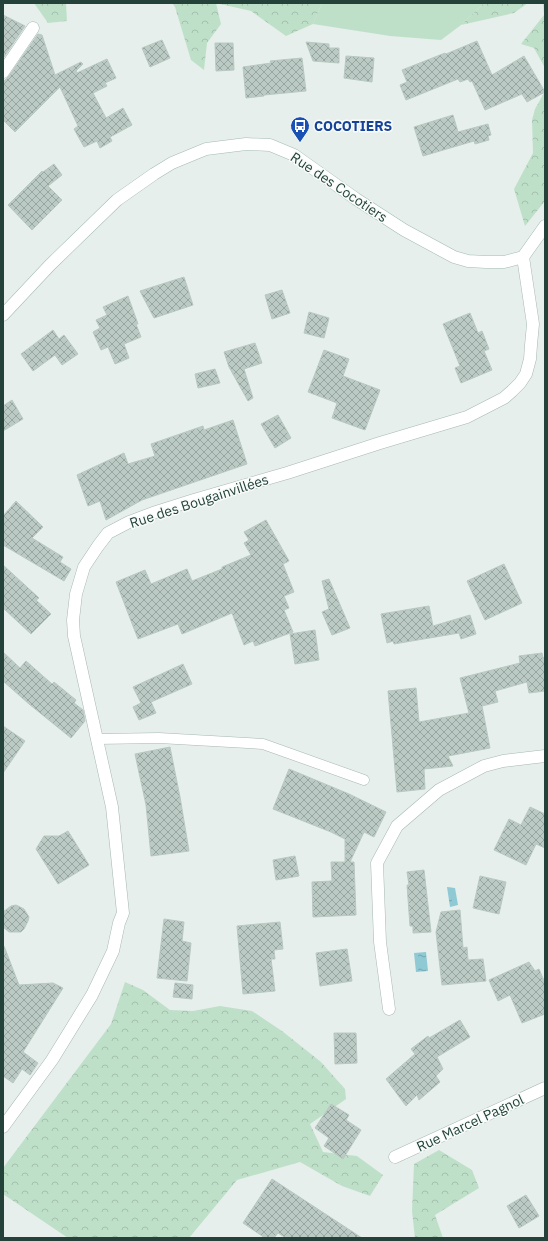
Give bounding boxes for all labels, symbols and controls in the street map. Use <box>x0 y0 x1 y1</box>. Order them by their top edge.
bus stop icon: COCOTIERS <box>289 115 311 143</box>
place label: COCOTIERS <box>314 117 393 135</box>
street label: Rue des Cocotiers <box>287 148 391 226</box>
street label: Rue des Bougainvillées <box>127 470 271 532</box>
street label: Rue Marcel Pagnol <box>413 1090 527 1156</box>

